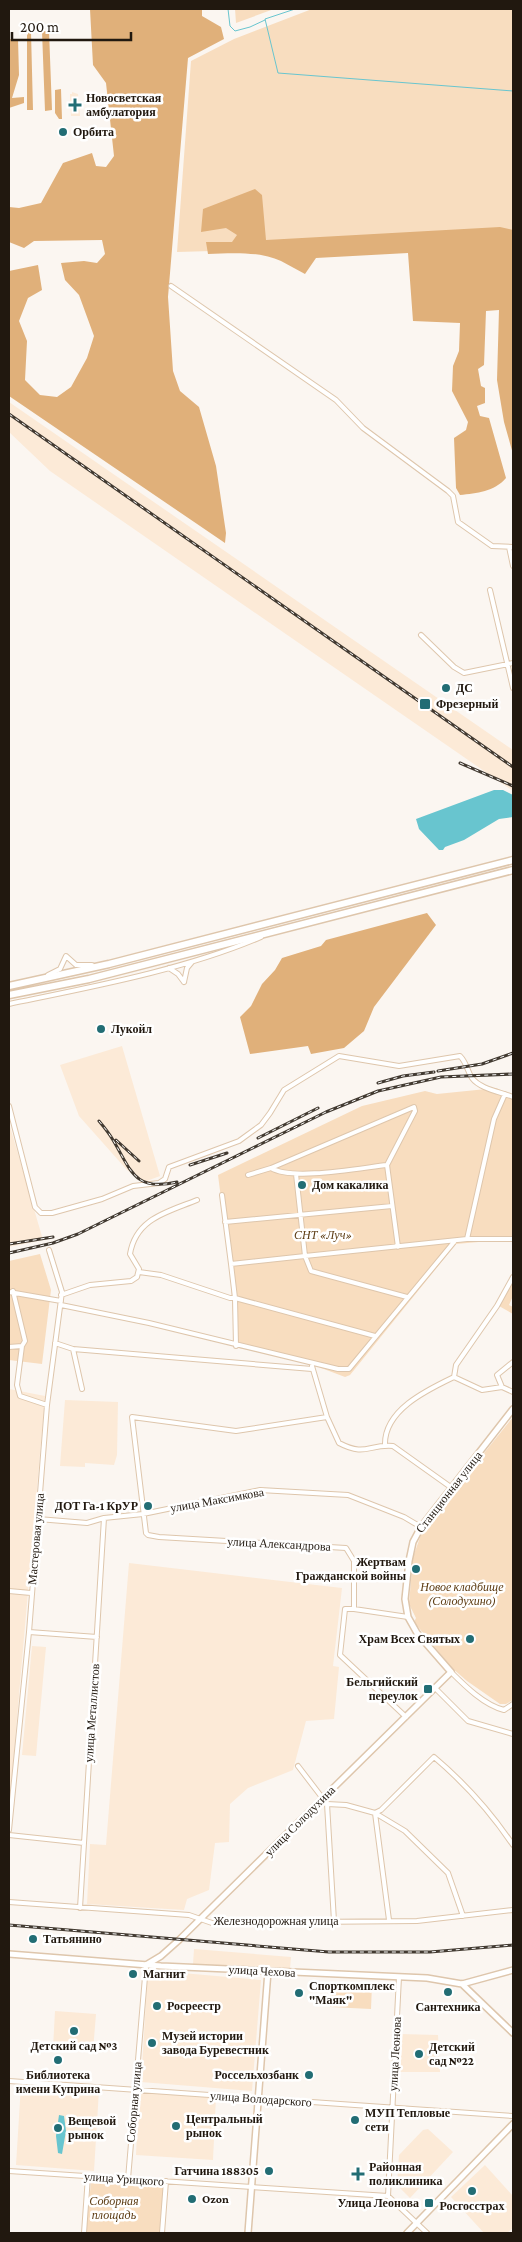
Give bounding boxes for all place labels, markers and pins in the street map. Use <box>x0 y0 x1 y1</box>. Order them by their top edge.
place label: Новосветская амбулатория <box>86 91 162 119</box>
marker: Новосветская амбулатория <box>68 98 82 112</box>
place label: Орбита <box>73 125 114 139</box>
marker: Орбита <box>57 126 69 138</box>
place label: ДС <box>456 681 473 695</box>
marker: ДС <box>440 682 452 694</box>
marker: Фрезерный <box>418 697 432 711</box>
place label: Фрезерный <box>436 697 498 711</box>
place label: Лукойл <box>111 1022 152 1036</box>
marker: Лукойл <box>95 1023 107 1035</box>
place label: Дом какалика <box>312 1178 388 1192</box>
marker: Дом какалика <box>296 1179 308 1191</box>
place label: ДОТ Га-1 КрУР <box>55 1499 138 1513</box>
marker: ДОТ Га-1 КрУР <box>142 1500 154 1512</box>
place label: Жертвам Гражданской войны <box>296 1555 407 1583</box>
marker: Жертвам Гражданской войны <box>410 1563 422 1575</box>
place label: Храм Всех Святых <box>359 1632 460 1646</box>
marker: Храм Всех Святых <box>464 1633 476 1645</box>
place label: Бельгийский переулок <box>346 1675 418 1703</box>
marker: Бельгийский переулок <box>422 1683 434 1695</box>
place label: Татьянино <box>43 1932 102 1946</box>
marker: Татьянино <box>27 1933 39 1945</box>
place label: Магнит <box>143 1967 186 1981</box>
marker: Магнит <box>127 1968 139 1980</box>
place label: Спорткомплекс "Маяк" <box>309 1979 395 2007</box>
marker: Сантехника <box>442 1986 454 1998</box>
marker: Спорткомплекс "Маяк" <box>293 1987 305 1999</box>
place label: Росреестр <box>167 1999 221 2013</box>
marker: Росреестр <box>151 2000 163 2012</box>
place label: Сантехника <box>415 2000 481 2014</box>
marker: Детский сад №3 <box>68 2025 80 2037</box>
place label: Музей истории завода Буревестник <box>162 2029 269 2057</box>
marker: Музей истории завода Буревестник <box>146 2037 158 2049</box>
place label: Детский сад №3 <box>31 2039 118 2053</box>
place label: Детский сад №22 <box>429 2040 475 2068</box>
marker: Детский сад №22 <box>413 2048 425 2060</box>
marker: Библиотека имени Куприна <box>52 2054 64 2066</box>
place label: Библиотека имени Куприна <box>16 2068 100 2096</box>
place label: Россельхозбанк <box>215 2068 299 2082</box>
marker: Россельхозбанк <box>303 2069 315 2081</box>
place label: МУП Тепловые сети <box>365 2106 451 2134</box>
place label: Центральный рынок <box>186 2112 263 2140</box>
place label: Вещевой рынок <box>68 2114 116 2142</box>
marker: МУП Тепловые сети <box>349 2114 361 2126</box>
marker: Центральный рынок <box>170 2120 182 2132</box>
marker: Вещевой рынок <box>52 2122 64 2134</box>
place label: Районная поликлиника <box>369 2160 443 2188</box>
place label: Гатчина 188305 <box>175 2164 259 2178</box>
marker: Гатчина 188305 <box>263 2165 275 2177</box>
marker: Районная поликлиника <box>351 2167 365 2181</box>
marker: Росгосстрах <box>466 2185 478 2197</box>
place label: Ozon <box>202 2192 229 2206</box>
marker: Ozon <box>186 2193 198 2205</box>
place label: Улица Леонова <box>337 2196 419 2210</box>
marker: Улица Леонова <box>423 2197 435 2209</box>
place label: Росгосстрах <box>440 2199 504 2213</box>

